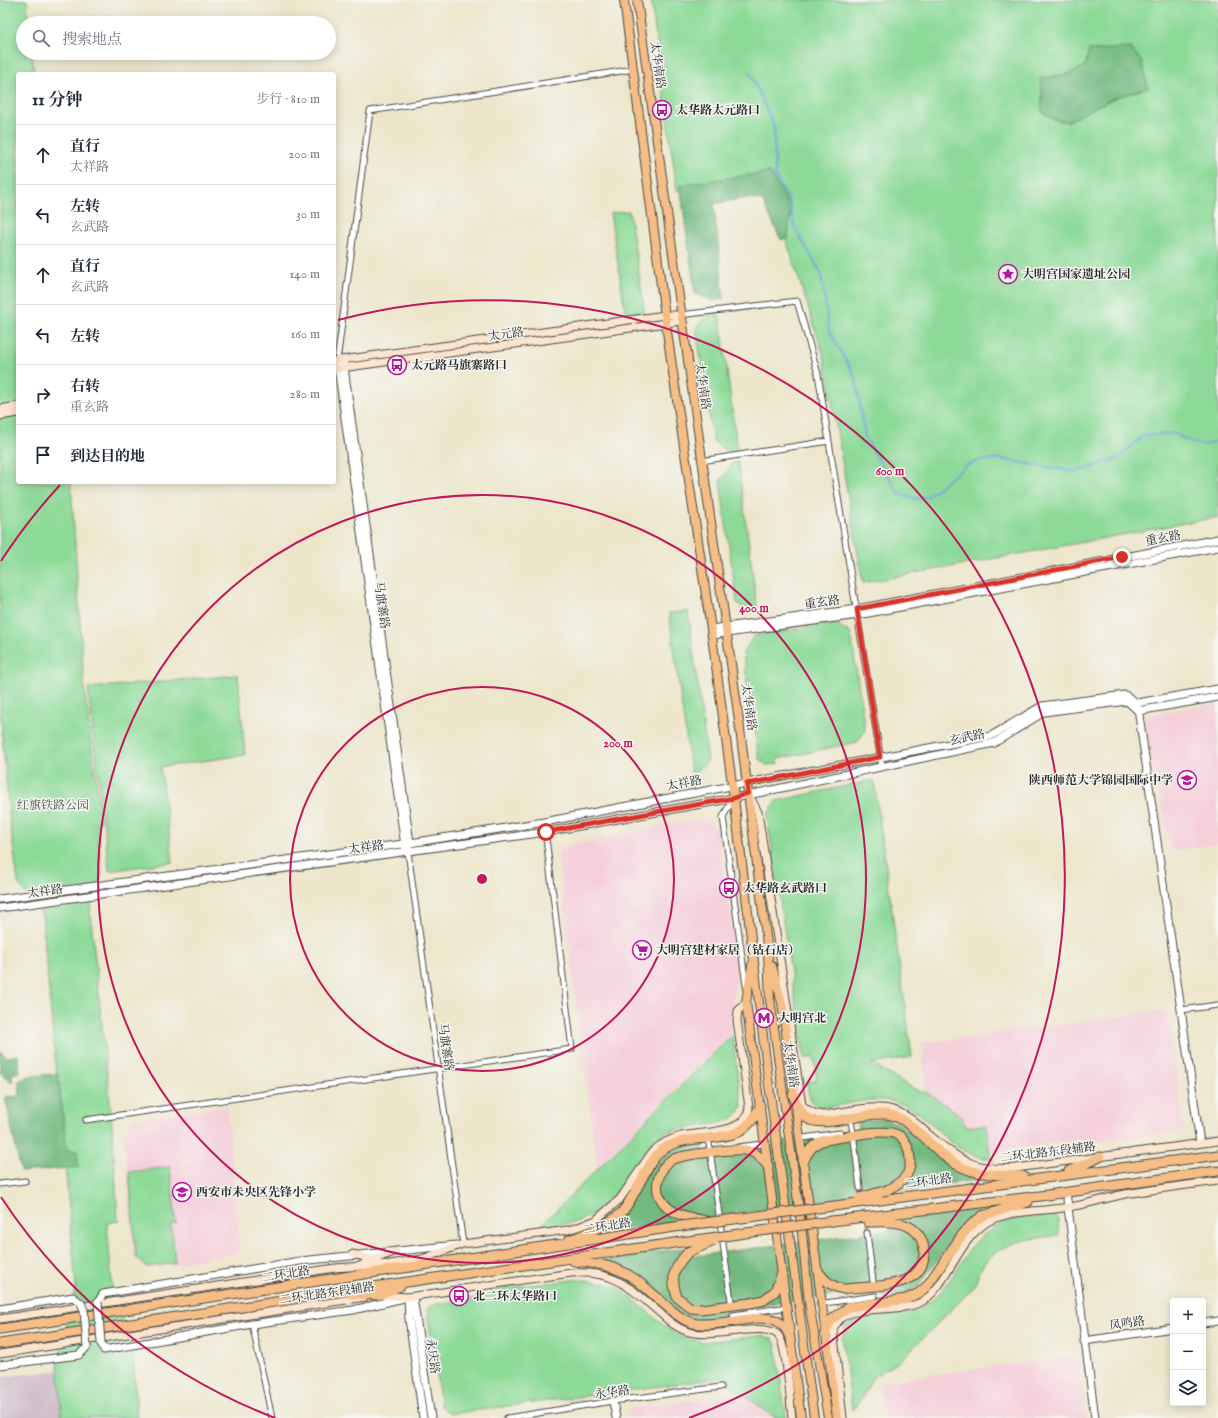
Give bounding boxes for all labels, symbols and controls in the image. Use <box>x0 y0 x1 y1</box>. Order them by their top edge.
search box <box>16 16 336 60</box>
icon: search <box>30 27 52 49</box>
text: 搜索地点 <box>62 30 122 49</box>
street label: 太华南路 <box>647 40 668 90</box>
text: 11 分钟 <box>32 90 82 111</box>
text: 步行 · 810 m <box>256 91 320 108</box>
bus stop icon: 太华路太元路口 <box>651 99 673 121</box>
place label: 太华路太元路口 <box>676 103 760 118</box>
text: 直行 <box>70 137 100 156</box>
icon: ahead <box>32 144 54 166</box>
text: 200 m <box>288 146 320 163</box>
text: 太祥路 <box>70 159 109 176</box>
text: 左转 <box>70 197 100 216</box>
icon: left <box>32 204 54 226</box>
text: 30 m <box>296 206 320 223</box>
text: 玄武路 <box>70 219 109 236</box>
text: 直行 <box>70 257 100 276</box>
place icon: 大明宫国家遗址公园 <box>997 263 1019 285</box>
icon: ahead <box>32 264 54 286</box>
text: 140 m <box>290 266 320 283</box>
place label: 大明宫国家遗址公园 <box>1022 267 1130 282</box>
text: 玄武路 <box>70 279 109 296</box>
icon: left <box>32 324 54 346</box>
street label: 太元路 <box>487 325 525 344</box>
text: 160 m <box>290 326 320 343</box>
text: 左转 <box>70 327 100 346</box>
bus stop icon: 太元路马旗寨路口 <box>386 354 408 376</box>
place label: 太元路马旗寨路口 <box>411 358 507 373</box>
street label: 太华南路 <box>692 361 713 411</box>
text: 右转 <box>70 377 100 396</box>
icon: right <box>32 384 54 406</box>
text: 280 m <box>290 386 320 403</box>
text: 重玄路 <box>70 399 109 416</box>
icon: arrive <box>32 444 54 466</box>
text: 到达目的地 <box>70 447 145 466</box>
text: 600 m <box>876 464 905 479</box>
street label: 重玄路 <box>1144 528 1182 549</box>
route end <box>1113 548 1131 566</box>
street label: 马旗寨路 <box>371 580 392 630</box>
street label: 重玄路 <box>803 593 841 612</box>
text: 400 m <box>739 601 770 616</box>
street label: 太华南路 <box>738 682 759 732</box>
street label: 玄武路 <box>948 726 986 749</box>
text: 200 m <box>603 736 633 751</box>
school or university icon: 陕西师范大学锦园国际中学 <box>1176 769 1198 791</box>
street label: 太祥路 <box>665 773 703 794</box>
place label: 陕西师范大学锦园国际中学 <box>1029 773 1173 788</box>
park label: 红旗铁路公园 <box>17 798 89 813</box>
route start <box>537 823 555 841</box>
street label: 太祥路 <box>347 838 385 857</box>
centre of rings <box>475 872 489 886</box>
bus stop icon: 太华路玄武路口 <box>718 877 740 899</box>
place label: 太华路玄武路口 <box>743 881 827 896</box>
street label: 太祥路 <box>26 882 64 901</box>
supermarket icon: 大明宫建材家居（钻石店） <box>631 939 653 961</box>
place label: 大明宫建材家居（钻石店） <box>656 943 800 958</box>
metro station icon: 大明宫北 <box>753 1007 775 1029</box>
place label: 大明宫北 <box>778 1011 826 1026</box>
street label: 马旗寨路 <box>435 1022 456 1072</box>
street label: 太华南路 <box>780 1039 801 1089</box>
street label: 二环北路东段辅路 <box>999 1139 1097 1166</box>
street label: 二环北路 <box>903 1171 953 1192</box>
school or university icon: 西安市未央区先锋小学 <box>171 1181 193 1203</box>
place label: 西安市未央区先锋小学 <box>196 1185 316 1200</box>
street label: 二环北路 <box>582 1215 632 1238</box>
street label: 二环北路 <box>261 1263 311 1286</box>
street label: 二环北路东段辅路 <box>278 1279 376 1308</box>
bus stop icon: 北二环太华路口 <box>448 1285 470 1307</box>
place label: 北二环太华路口 <box>473 1289 557 1304</box>
map controls <box>1170 1298 1206 1406</box>
button: + <box>1170 1298 1206 1334</box>
street label: 凤鸣路 <box>1108 1314 1146 1333</box>
button: − <box>1170 1334 1206 1370</box>
street label: 永庆路 <box>423 1337 442 1375</box>
button: layers <box>1170 1370 1206 1406</box>
street label: 永华路 <box>593 1383 631 1402</box>

